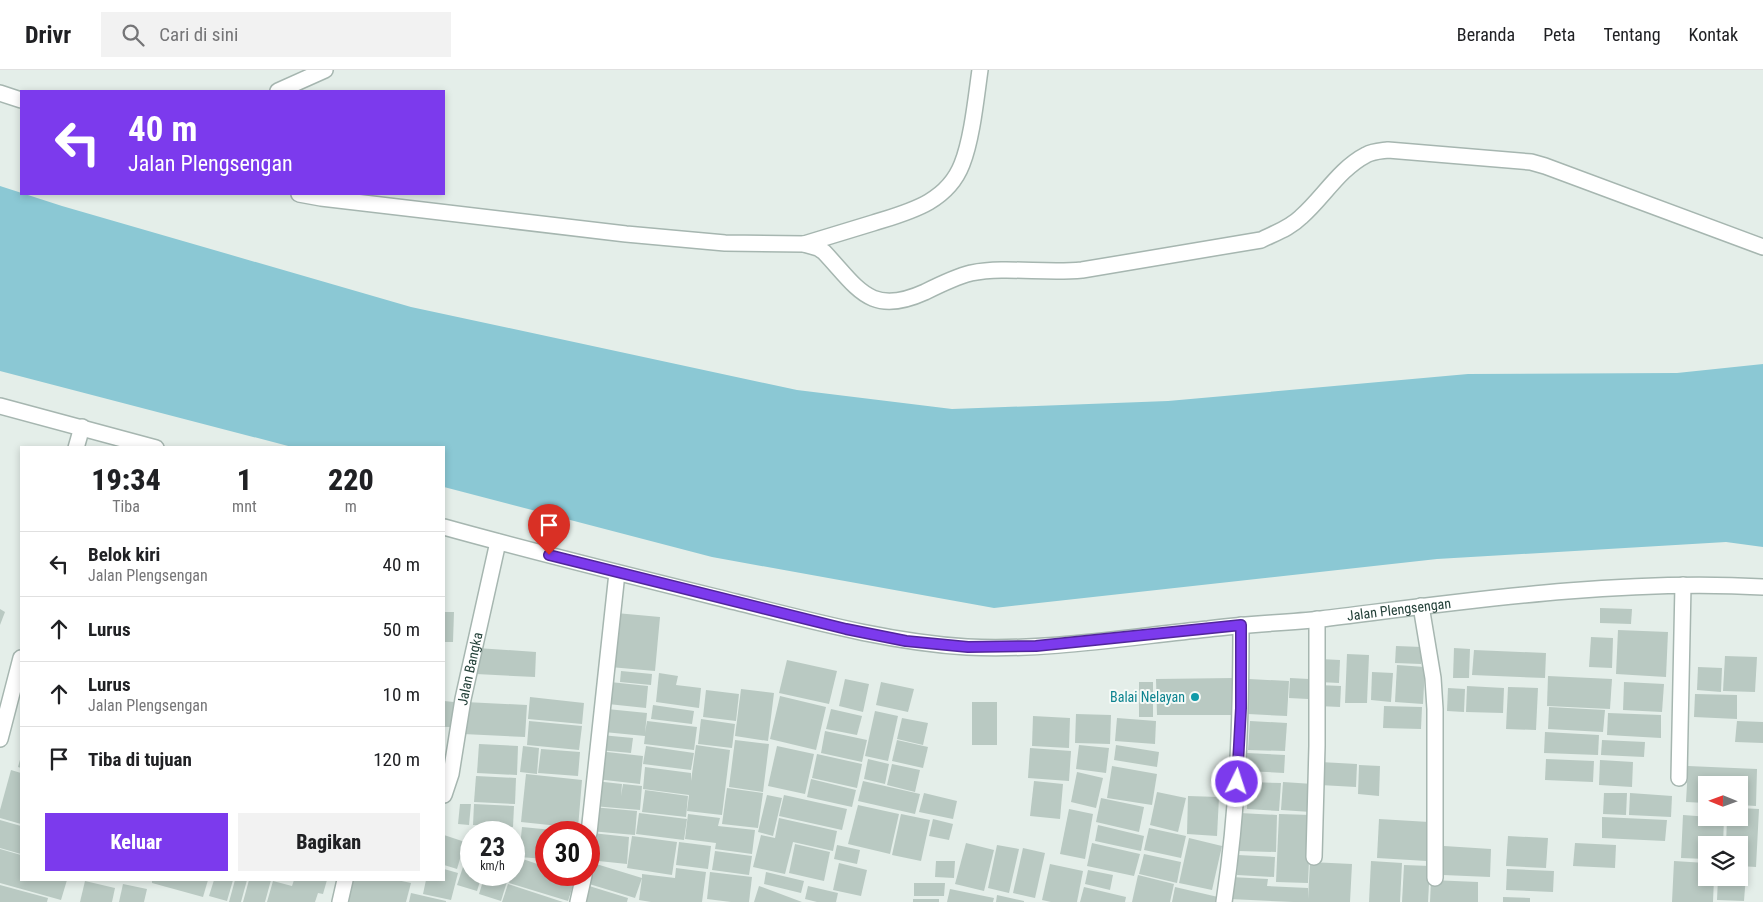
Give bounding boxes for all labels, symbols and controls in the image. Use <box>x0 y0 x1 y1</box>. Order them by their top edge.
search box <box>101 12 451 57</box>
text: Drivr <box>25 21 71 49</box>
icon: search <box>119 21 147 49</box>
text: Cari di sini <box>159 23 238 46</box>
text: Beranda <box>1457 24 1515 45</box>
text: Peta <box>1543 24 1575 45</box>
text: Tentang <box>1603 24 1661 45</box>
text: Kontak <box>1689 24 1738 45</box>
text: 40 m <box>128 109 197 150</box>
icon: left <box>45 110 110 175</box>
text: Jalan Plengsengan <box>128 151 293 176</box>
text: 19:34 <box>91 462 161 497</box>
text: 1 <box>237 462 252 497</box>
text: 220 <box>328 462 374 497</box>
text: Tiba <box>112 497 140 516</box>
text: mnt <box>232 497 257 516</box>
text: m <box>345 497 357 516</box>
pin <box>528 504 570 555</box>
icon: arrive <box>535 511 563 539</box>
text: Belok kiri <box>88 543 160 566</box>
icon: left <box>45 550 73 578</box>
text: 40 m <box>383 553 420 576</box>
text: Jalan Plengsengan <box>88 566 208 585</box>
street label: Jalan Plengsengan <box>1346 595 1452 624</box>
icon: ahead <box>45 615 73 643</box>
text: Lurus <box>88 618 131 641</box>
text: 50 m <box>383 618 420 641</box>
street label: Jalan Bangka <box>454 631 486 707</box>
text: Lurus <box>88 673 131 696</box>
icon: ahead <box>45 680 73 708</box>
text: 10 m <box>383 683 420 706</box>
place label: Balai Nelayan <box>1110 689 1185 705</box>
marker: Balai Nelayan <box>1189 691 1201 703</box>
text: Jalan Plengsengan <box>88 696 208 715</box>
icon: arrive <box>45 745 73 773</box>
text: Tiba di tujuan <box>88 748 192 771</box>
text: 120 m <box>373 748 420 771</box>
position arrow <box>1210 755 1262 807</box>
north arrow <box>1698 776 1748 826</box>
map controls <box>1698 776 1748 886</box>
button: Keluar <box>45 813 228 871</box>
button: Bagikan <box>238 813 420 871</box>
speed limit sign: 30 <box>535 821 600 886</box>
text: 23 <box>480 833 505 862</box>
button: layers <box>1698 836 1748 886</box>
text: km/h <box>480 859 505 873</box>

